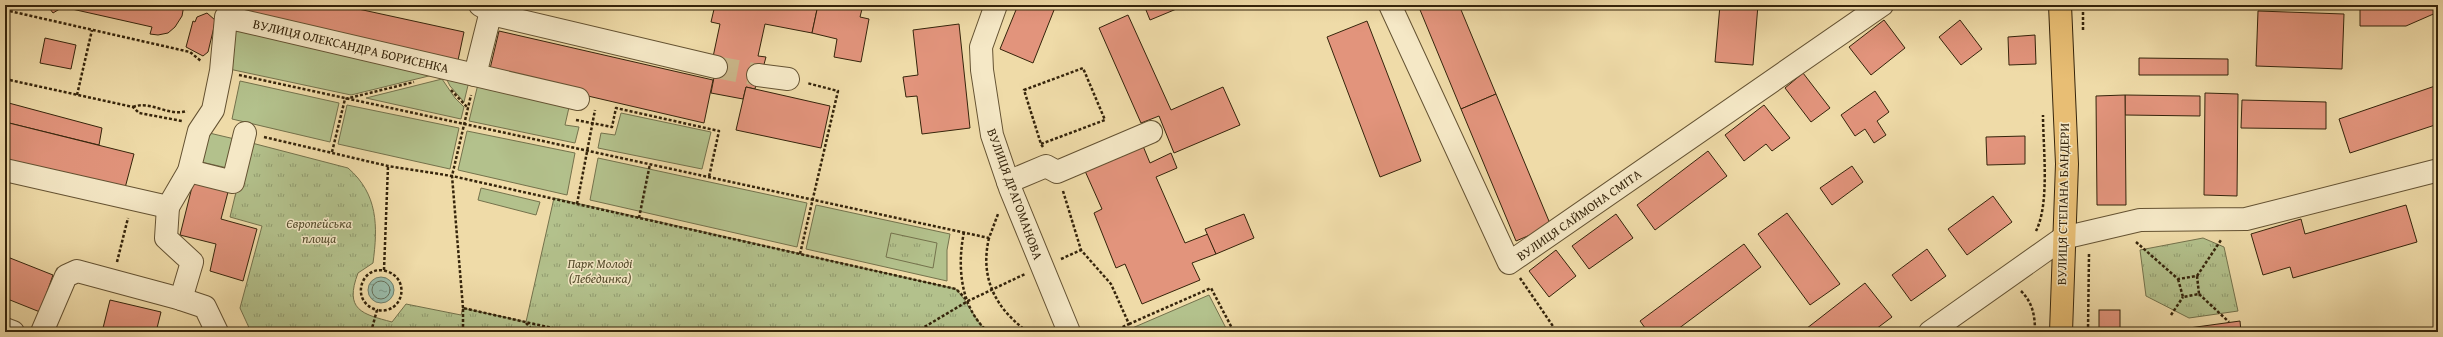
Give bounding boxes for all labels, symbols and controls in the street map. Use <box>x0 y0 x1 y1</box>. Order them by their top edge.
street label: ВУЛИЦЯ ОЛЕКСАНДРА БОРИСЕНКА <box>251 14 451 78</box>
street label: ВУЛИЦЯ СТЕПАНА БАНДЕРИ <box>2052 122 2074 285</box>
street label: ВУЛИЦЯ ДРАГОМАНОВА <box>982 126 1048 262</box>
street label: ВУЛИЦЯ САЙМОНА СМІТА <box>1513 164 1645 265</box>
park label: Європейська площа <box>286 214 352 248</box>
park label: Парк Молоді (Лебединка) <box>568 254 633 288</box>

